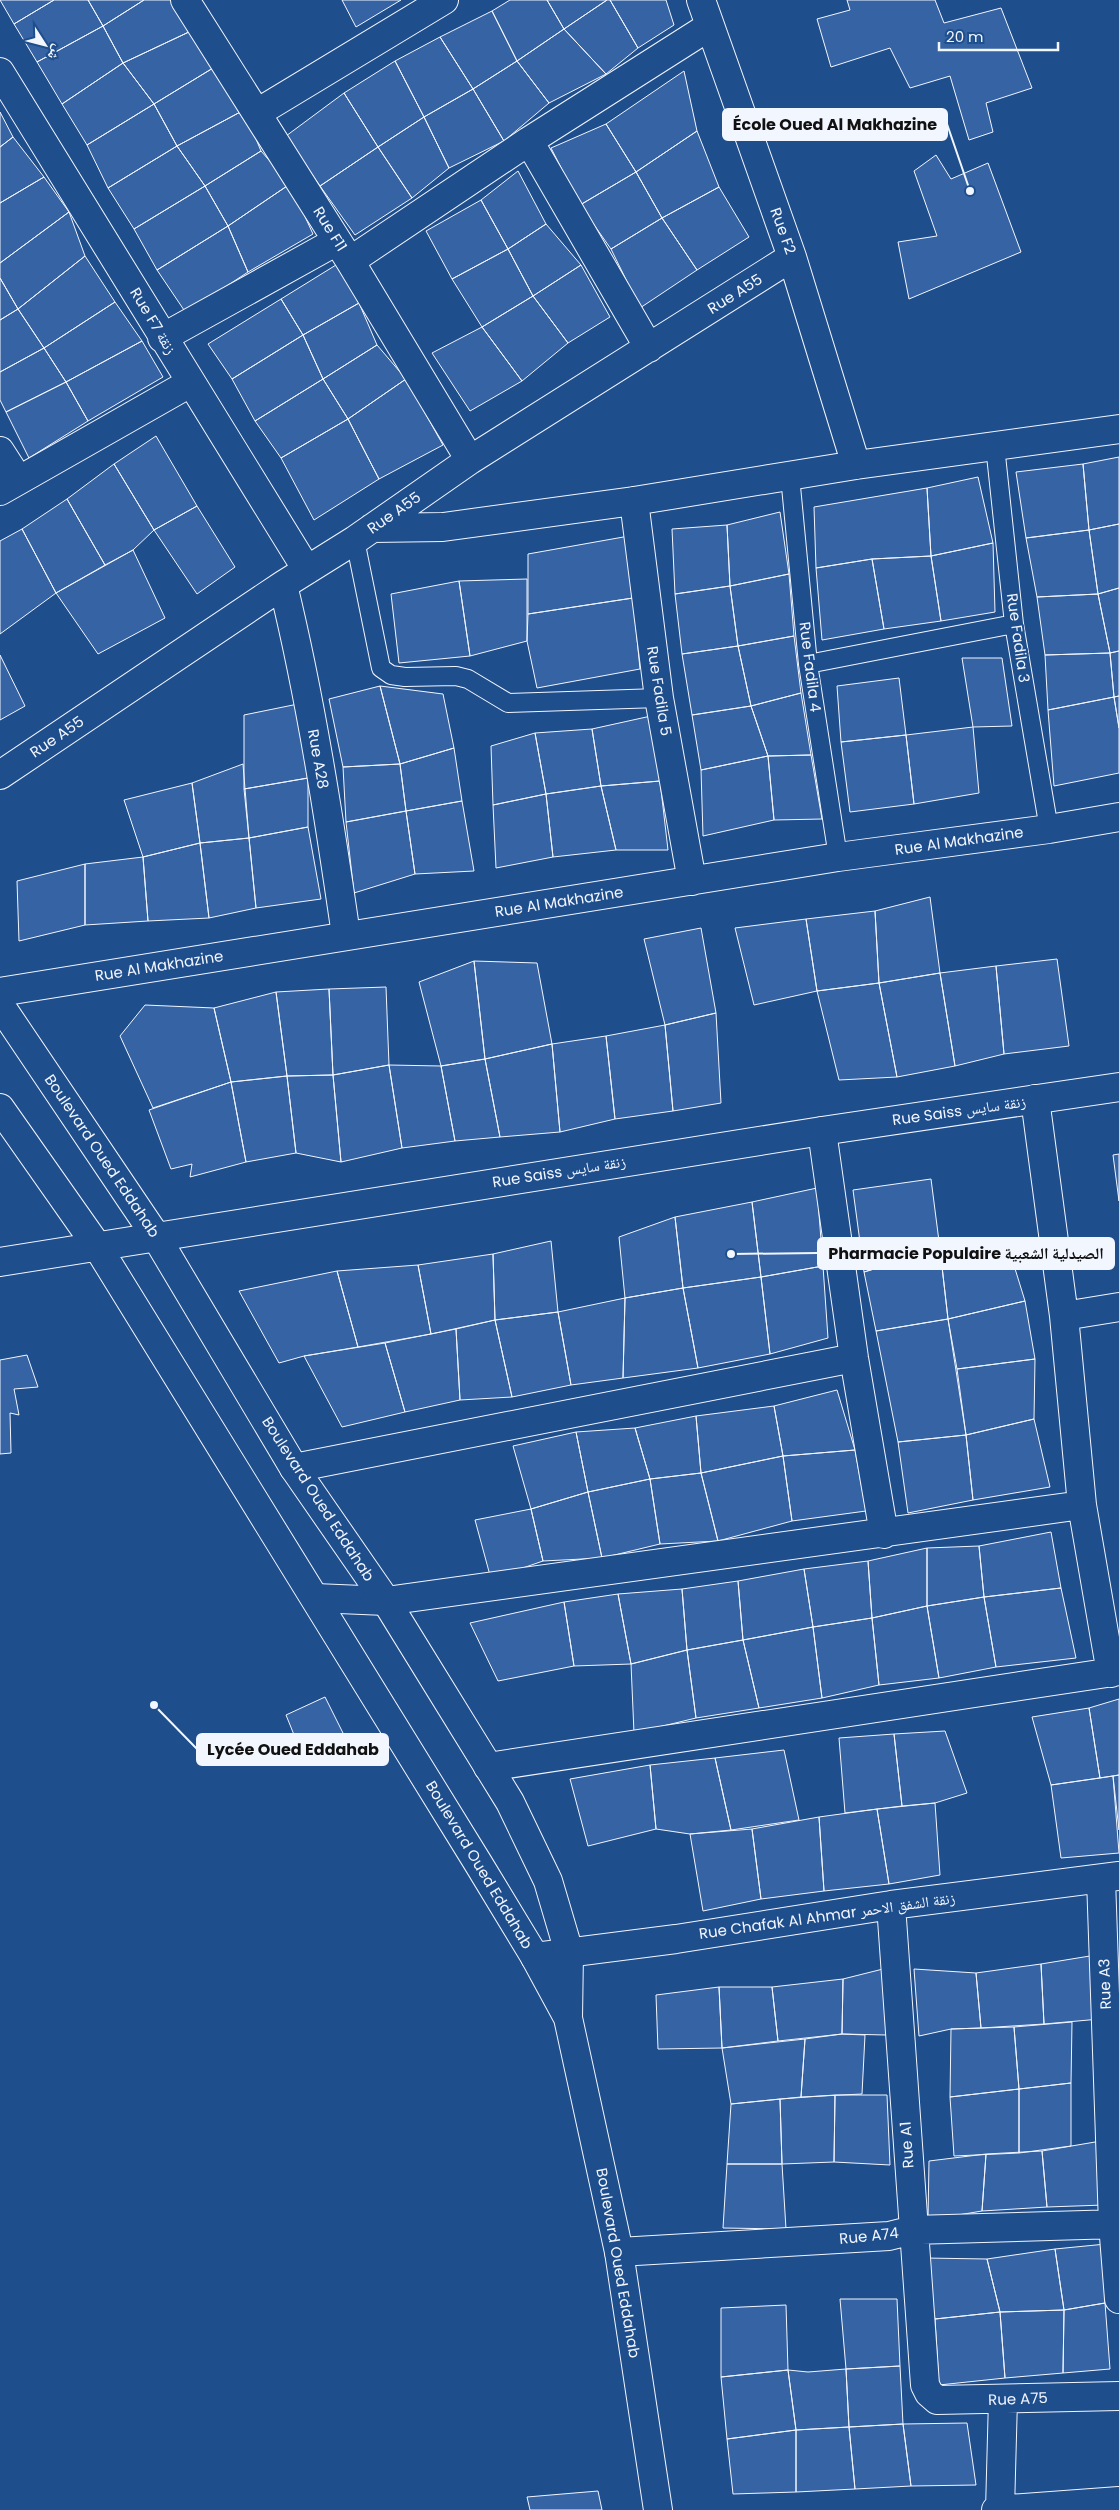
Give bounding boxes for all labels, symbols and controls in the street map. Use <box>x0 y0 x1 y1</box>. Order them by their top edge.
north arrow <box>20 20 70 70</box>
scale bar <box>939 20 1058 52</box>
text: 20 m <box>946 26 984 47</box>
text: ش <box>43 41 68 65</box>
callout: École Oued Al Makhazine <box>723 109 947 140</box>
text: École Oued Al Makhazine <box>733 113 937 136</box>
street label: Rue F11 <box>308 202 352 255</box>
street label: Rue F2 <box>765 205 802 257</box>
street label: Rue A55 <box>703 269 766 319</box>
street label: Rue F7 زنقة <box>125 283 182 358</box>
street label: Rue A55 <box>363 486 425 539</box>
street label: Rue Fadila 3 <box>1002 592 1035 684</box>
street label: Rue Fadila 4 <box>795 621 826 713</box>
street label: Rue Fadila 5 <box>642 644 677 737</box>
street label: Rue A55 <box>26 711 88 762</box>
street label: Rue A28 <box>303 727 334 790</box>
street label: Rue Al Makhazine <box>893 821 1025 860</box>
street label: Rue Al Makhazine <box>493 881 625 922</box>
street label: Rue Al Makhazine <box>93 945 225 986</box>
street label: Boulevard Oued Eddahab <box>40 1070 165 1241</box>
street label: Rue Saiss زنقة سايس <box>891 1091 1027 1130</box>
street label: Rue Saiss زنقة سايس <box>491 1151 627 1192</box>
callout: Pharmacie Populaire الصيدلية الشعبية <box>818 1238 1114 1269</box>
text: Pharmacie Populaire الصيدلية الشعبية <box>828 1242 1104 1265</box>
street label: Boulevard Oued Eddahab <box>257 1412 380 1585</box>
callout: Lycée Oued Eddahab <box>197 1734 388 1765</box>
text: Lycée Oued Eddahab <box>207 1738 379 1761</box>
street label: Boulevard Oued Eddahab <box>421 1777 538 1953</box>
street label: Rue Chafak Al Ahmar زنقة الشفق الاحمر <box>697 1887 957 1944</box>
street label: Rue A3 <box>1093 1958 1116 2010</box>
street label: Rue A1 <box>894 2121 919 2169</box>
street label: Boulevard Oued Eddahab <box>591 2166 646 2360</box>
street label: Rue A74 <box>838 2222 900 2249</box>
street label: Rue A75 <box>988 2387 1048 2410</box>

